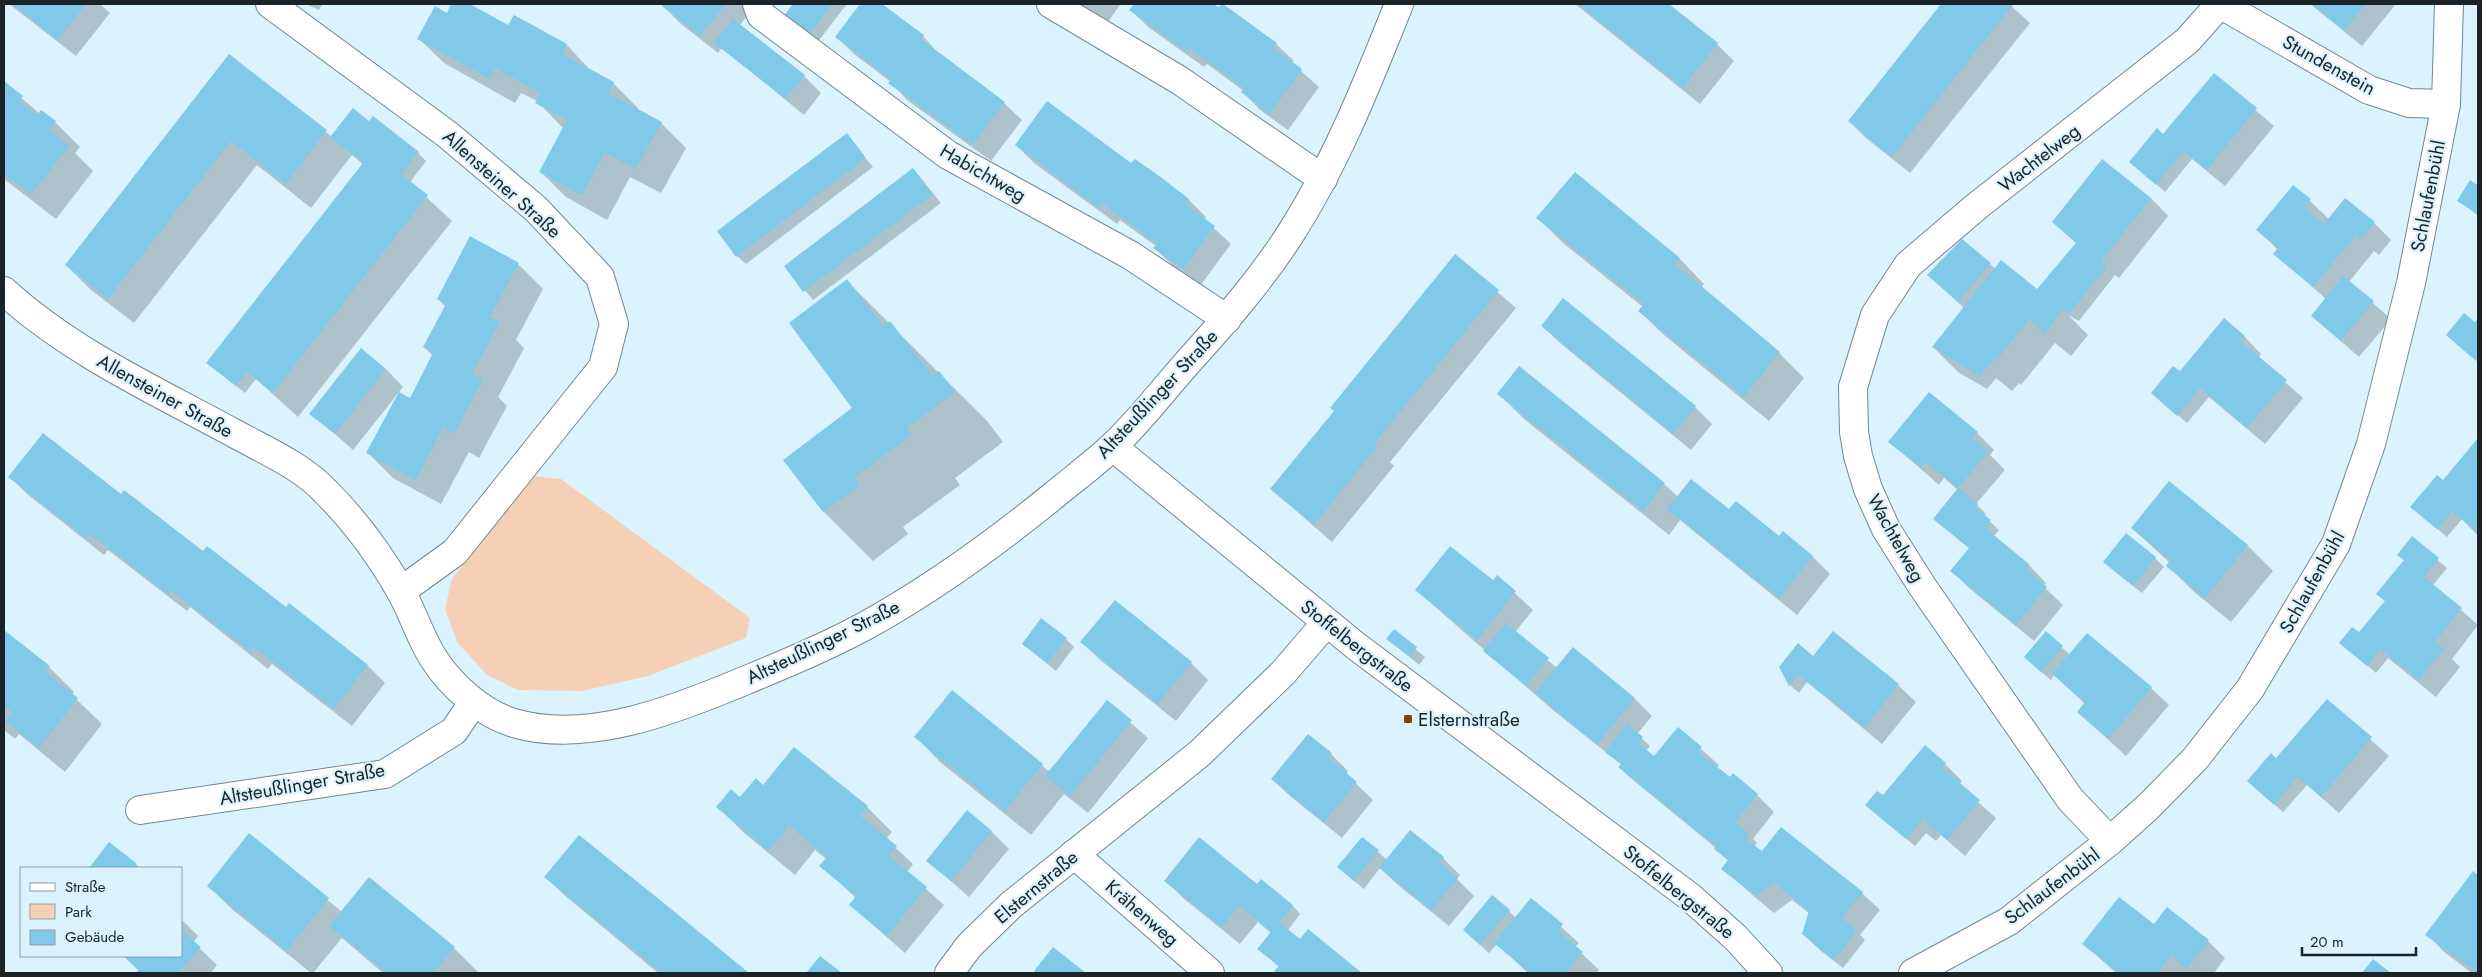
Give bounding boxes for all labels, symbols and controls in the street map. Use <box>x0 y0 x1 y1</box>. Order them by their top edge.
street label: Stundenstein <box>2278 28 2380 102</box>
street label: Wachtelweg <box>1992 117 2086 199</box>
street label: Allensteiner Straße <box>437 123 567 245</box>
street label: Habichtweg <box>935 137 1031 209</box>
street label: Schlaufenbühl <box>2404 138 2452 254</box>
street label: Altsteußlinger Straße <box>1090 323 1224 464</box>
street label: Allensteiner Straße <box>92 348 238 445</box>
street label: Wachtelweg <box>1861 489 1931 587</box>
street label: Schlaufenbühl <box>2273 526 2351 638</box>
street label: Altsteußlinger Straße <box>742 593 904 691</box>
street label: Stoffelbergstraße <box>1295 593 1419 699</box>
place label: Elsternstraße <box>1418 706 1520 733</box>
marker: Elsternstraße <box>1402 713 1414 725</box>
street label: Altsteußlinger Straße <box>217 756 387 812</box>
street label: Stoffelbergstraße <box>1617 839 1741 946</box>
street label: Schlaufenbühl <box>1999 841 2105 931</box>
street label: Elsternstraße <box>988 844 1084 930</box>
legend <box>20 867 182 957</box>
street label: Krähenweg <box>1099 873 1185 953</box>
text: Straße <box>65 876 106 898</box>
text: Park <box>65 901 92 923</box>
scale bar <box>2302 924 2416 956</box>
text: Gebäude <box>65 926 125 948</box>
text: 20 m <box>2310 931 2344 953</box>

